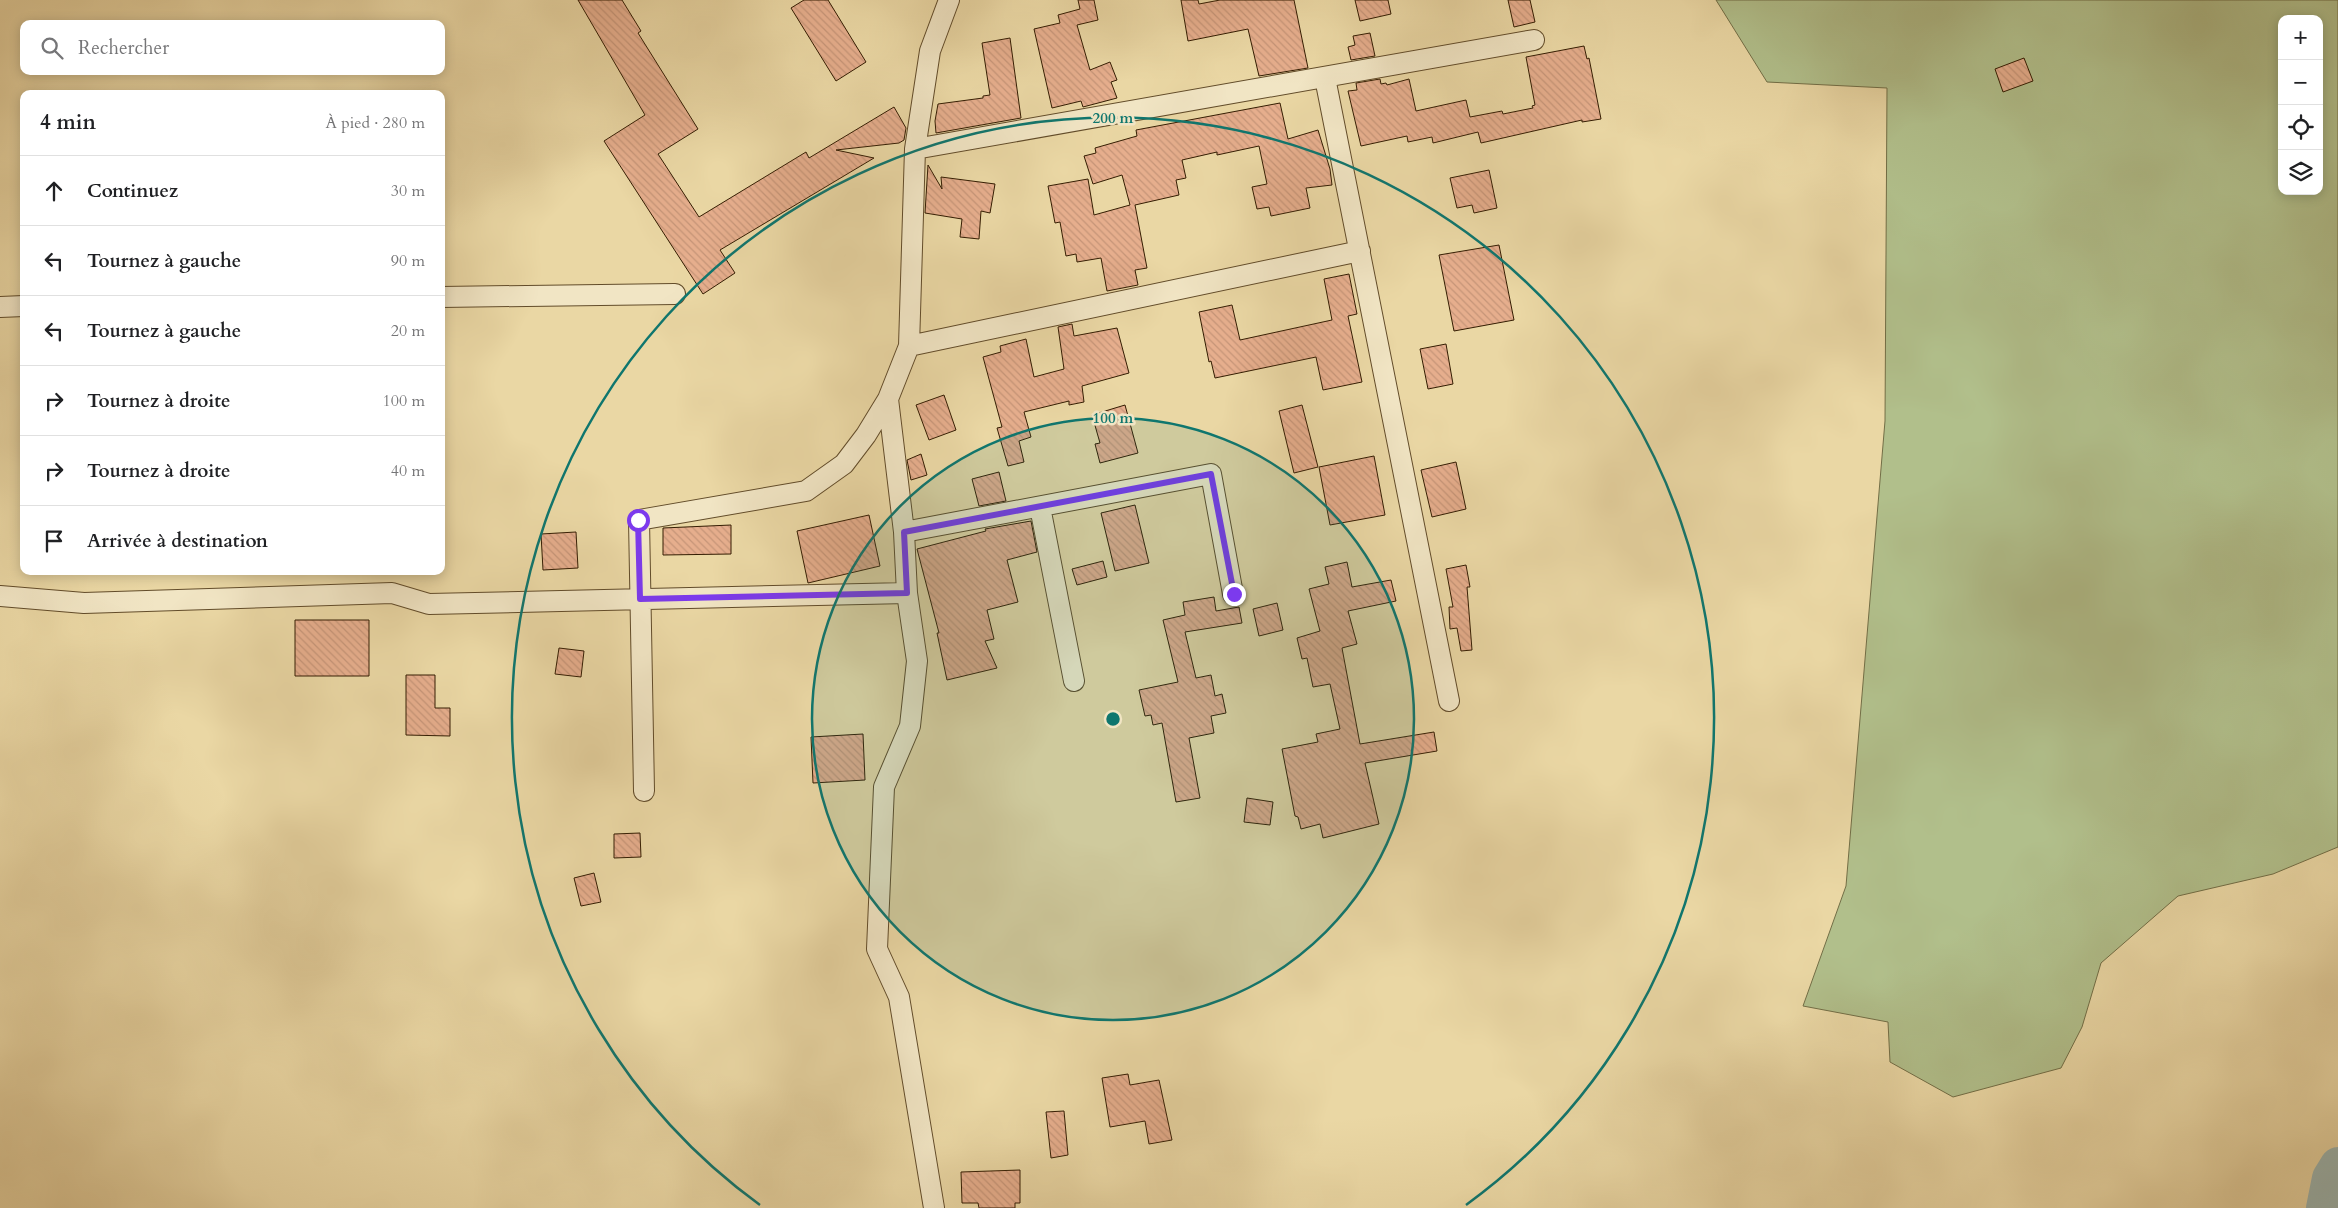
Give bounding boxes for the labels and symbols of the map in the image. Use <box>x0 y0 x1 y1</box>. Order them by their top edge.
text: 200 m <box>1093 108 1134 128</box>
text: 100 m <box>1093 408 1134 428</box>
route start <box>627 509 650 532</box>
route end <box>1223 583 1246 606</box>
centre of rings <box>1104 710 1122 728</box>

